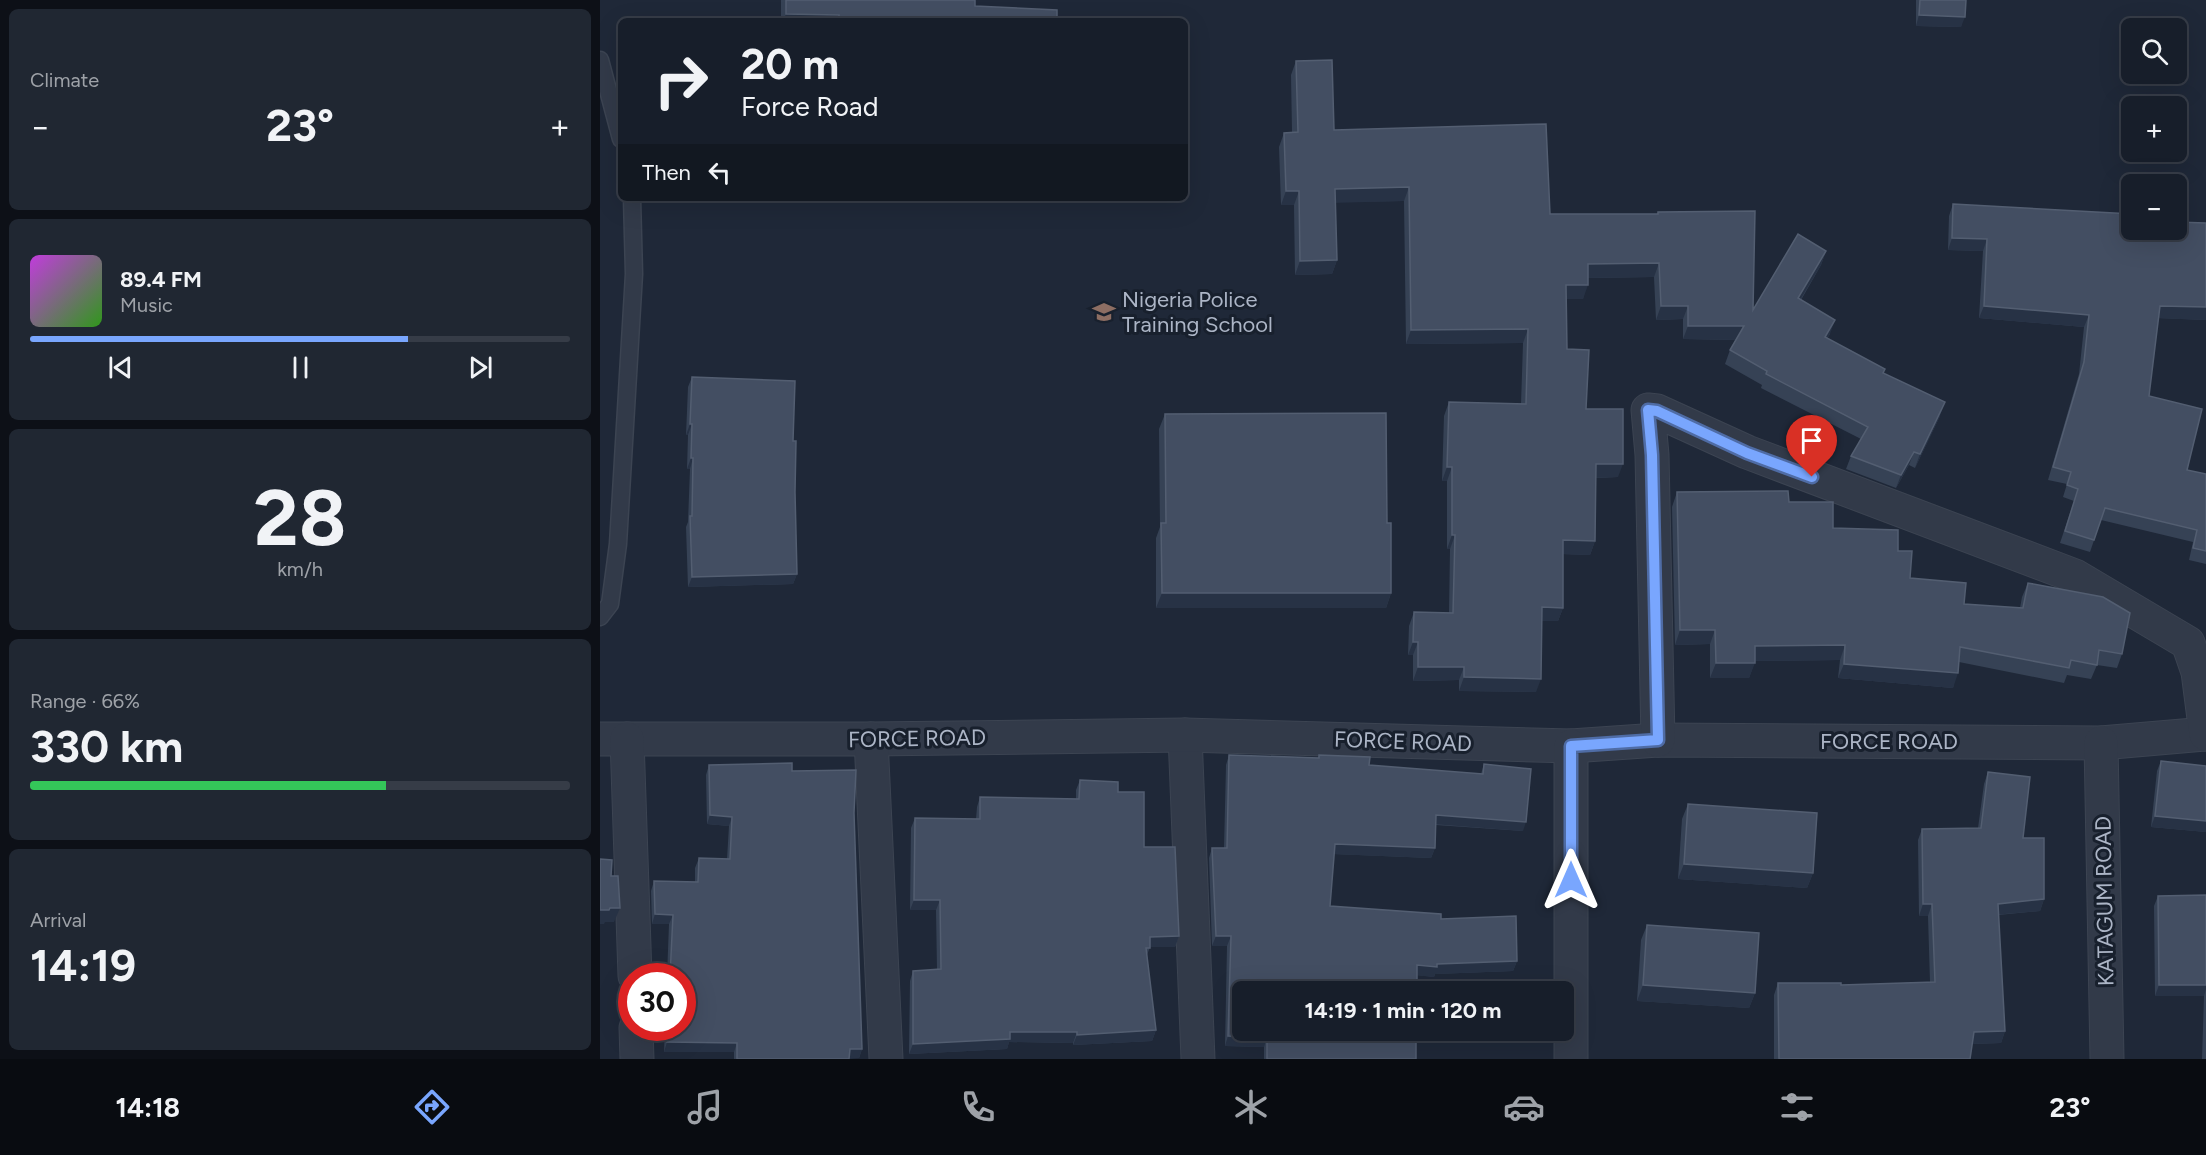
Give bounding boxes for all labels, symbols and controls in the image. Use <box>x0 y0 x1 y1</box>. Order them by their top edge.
map controls <box>2121 18 2187 240</box>
button: search <box>2121 18 2187 84</box>
text: 20 m <box>741 39 839 90</box>
icon: right <box>642 42 720 120</box>
text: Climate <box>30 68 99 92</box>
text: Force Road <box>741 90 878 123</box>
button: + <box>2121 96 2187 162</box>
text: 23° <box>266 98 334 152</box>
text: − <box>30 107 51 146</box>
text: + <box>549 107 570 146</box>
icon: left <box>703 156 736 189</box>
text: Then <box>642 159 691 186</box>
button: − <box>2121 174 2187 240</box>
text: 89.4 FM <box>120 266 202 293</box>
place label: Nigeria Police Training School <box>1122 286 1273 338</box>
text: Music <box>120 293 173 317</box>
school or university icon: Nigeria Police Training School <box>1091 299 1117 325</box>
icon: previous <box>104 351 137 384</box>
icon: pause <box>284 351 317 384</box>
icon: next <box>464 351 497 384</box>
pin <box>1786 415 1837 477</box>
icon: arrive <box>1795 424 1828 457</box>
text: 28 <box>254 471 346 565</box>
text: km/h <box>277 557 323 581</box>
text: Range · 66% <box>30 689 140 713</box>
text: 330 km <box>30 719 183 773</box>
street label: FORCE ROAD <box>848 724 986 753</box>
street label: FORCE ROAD <box>1334 726 1472 757</box>
street label: FORCE ROAD <box>1820 728 1958 755</box>
street label: KATAGUM ROAD <box>2090 816 2119 986</box>
position arrow <box>1539 848 1603 912</box>
text: Arrival <box>30 908 86 932</box>
text: 14:19 <box>30 938 136 992</box>
speed limit sign: 30 <box>618 963 696 1041</box>
text: 14:19 · 1 min · 120 m <box>1305 997 1501 1024</box>
icon: directions <box>411 1086 453 1128</box>
icon: music <box>684 1086 726 1128</box>
icon: phone <box>957 1086 999 1128</box>
icon: climate <box>1230 1086 1272 1128</box>
icon: car <box>1503 1086 1545 1128</box>
icon: filters <box>1776 1086 1818 1128</box>
text: 14:18 <box>116 1091 180 1124</box>
text: 23° <box>2050 1091 2090 1124</box>

